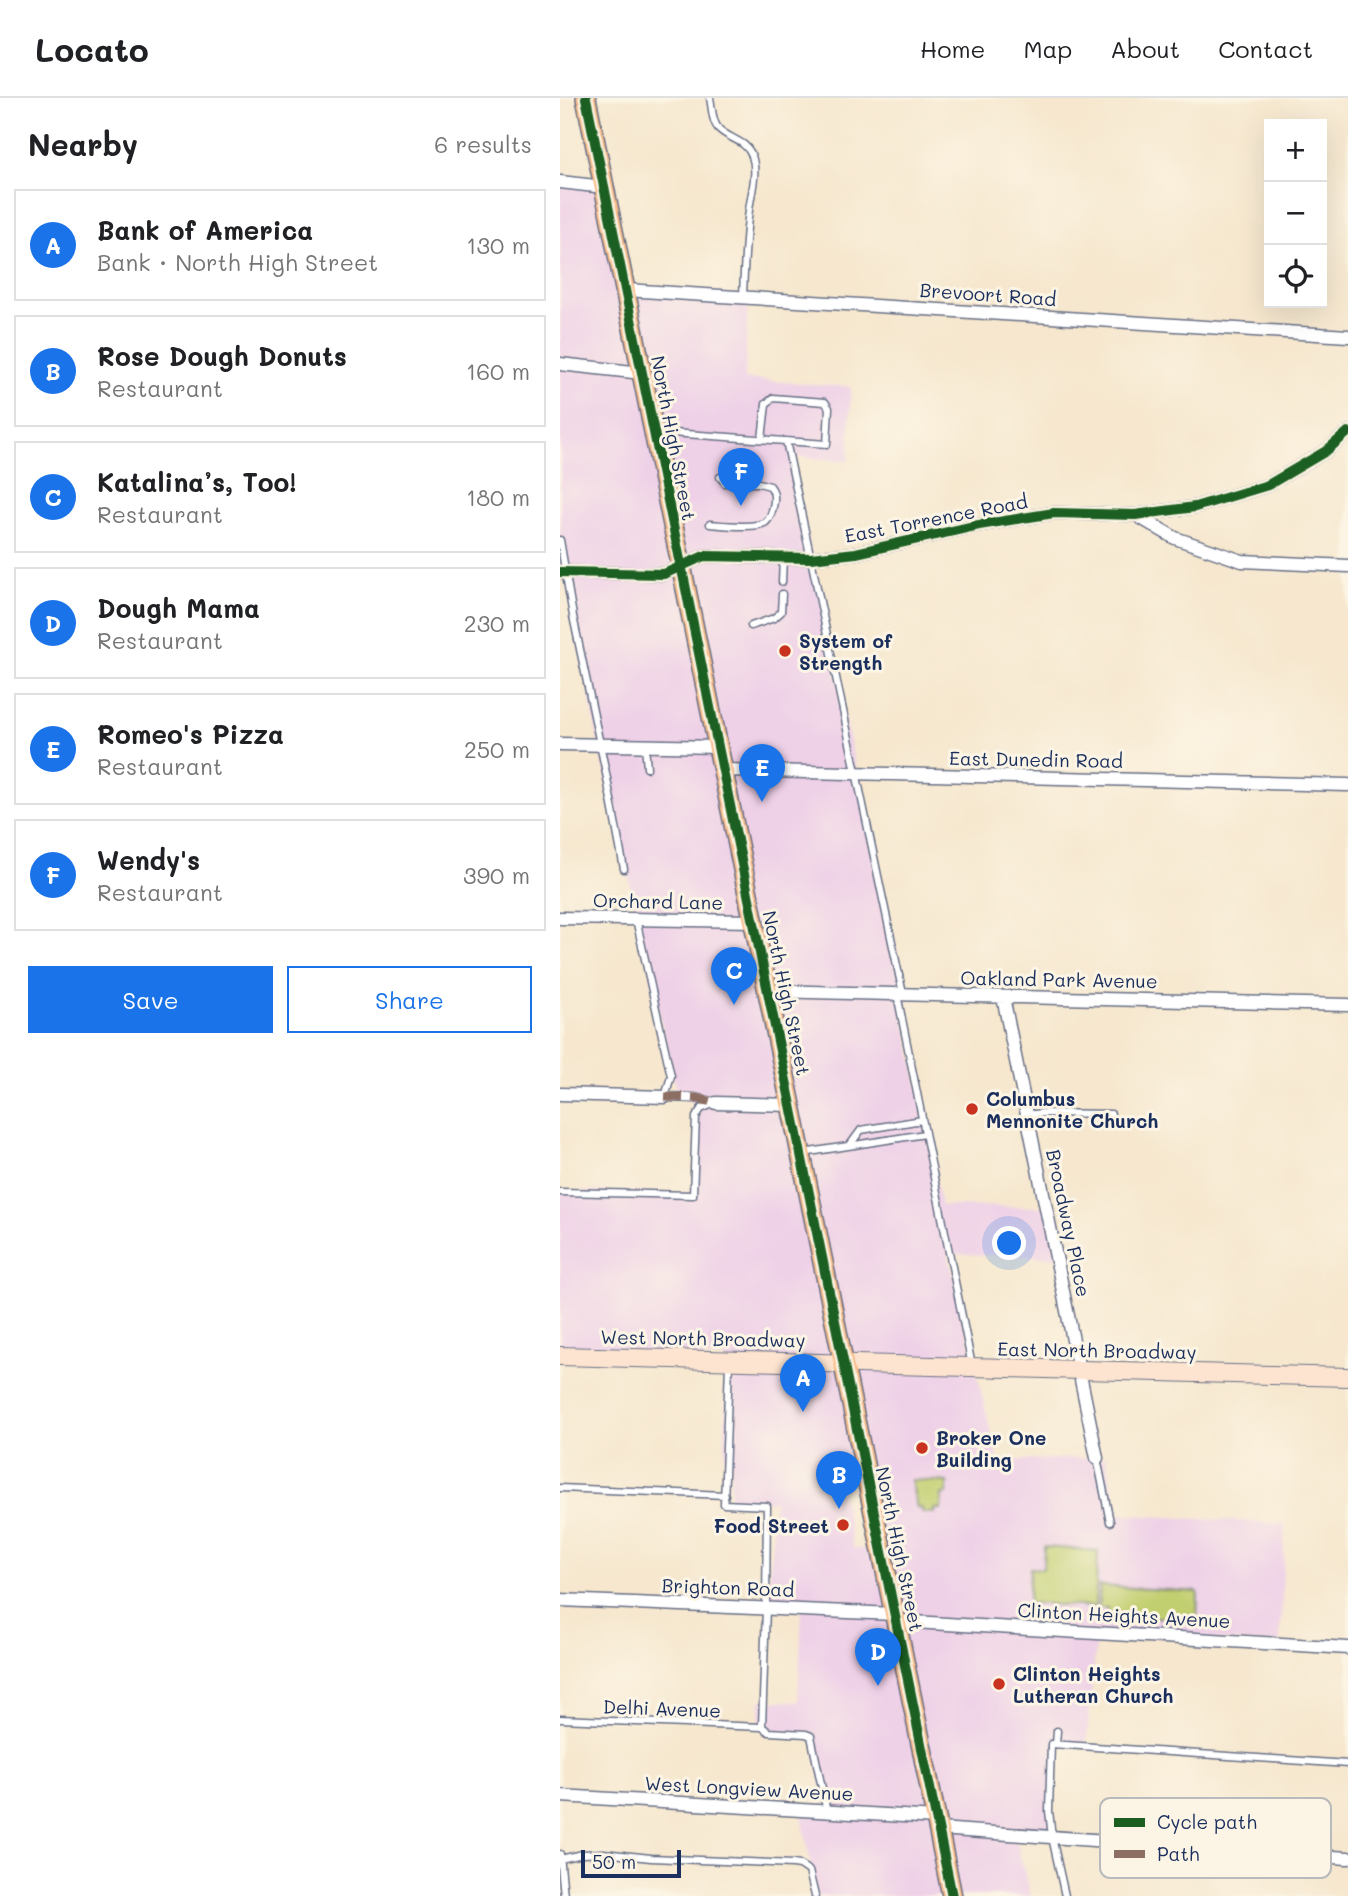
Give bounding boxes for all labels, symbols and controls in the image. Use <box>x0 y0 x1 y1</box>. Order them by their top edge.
text: Locato <box>35 27 149 70</box>
text: Home <box>920 33 985 64</box>
text: Map <box>1023 33 1072 64</box>
text: About <box>1110 33 1180 64</box>
text: Contact <box>1218 33 1313 64</box>
map controls <box>1264 119 1327 308</box>
button: + <box>1264 119 1327 182</box>
text: Nearby <box>28 124 138 164</box>
text: 6 results <box>434 129 532 159</box>
button: − <box>1264 182 1327 245</box>
text: Bank of America <box>97 213 313 247</box>
text: A <box>45 230 61 260</box>
text: 130 m <box>466 230 530 260</box>
button: locate <box>1264 245 1327 308</box>
text: Bank · North High Street <box>97 247 378 277</box>
street label: Brevoort Road <box>919 277 1057 311</box>
text: Rose Dough Donuts <box>97 339 347 373</box>
street label: North High Street <box>646 353 702 523</box>
text: B <box>45 356 61 386</box>
text: 160 m <box>466 356 530 386</box>
text: Restaurant <box>97 373 223 403</box>
pin: F <box>718 448 764 506</box>
text: Katalina’s, Too! <box>97 465 297 499</box>
text: C <box>44 482 62 512</box>
text: 180 m <box>466 482 530 512</box>
street label: East Torrence Road <box>842 488 1030 548</box>
text: Restaurant <box>97 499 223 529</box>
text: Dough Mama <box>97 591 260 625</box>
text: D <box>45 608 61 638</box>
text: 230 m <box>464 608 530 638</box>
text: Restaurant <box>97 625 223 655</box>
place label: System of Strength <box>799 628 893 675</box>
marker: System of Strength <box>777 643 793 659</box>
text: Romeo's Pizza <box>97 717 284 751</box>
text: E <box>46 734 60 764</box>
text: 250 m <box>464 734 530 764</box>
pin: E <box>739 744 785 802</box>
street label: East Dunedin Road <box>949 745 1123 773</box>
text: Restaurant <box>97 751 223 781</box>
text: Wendy's <box>97 843 200 877</box>
text: F <box>46 860 60 890</box>
text: 390 m <box>463 860 530 890</box>
text: Restaurant <box>97 877 223 907</box>
street label: Orchard Lane <box>593 887 723 915</box>
street label: North High Street <box>757 908 817 1078</box>
pin: C <box>711 947 757 1005</box>
street label: Oakland Park Avenue <box>960 965 1158 993</box>
button: Save <box>28 966 273 1033</box>
button: Share <box>287 966 532 1033</box>
place label: Columbus Mennonite Church <box>986 1086 1158 1133</box>
marker: Columbus Mennonite Church <box>964 1101 980 1117</box>
street label: Broadway Place <box>1041 1147 1097 1299</box>
your location <box>992 1226 1026 1260</box>
street label: West North Broadway <box>600 1324 806 1352</box>
street label: East North Broadway <box>997 1336 1197 1364</box>
pin: A <box>780 1354 826 1412</box>
place label: Broker One Building <box>936 1425 1046 1472</box>
marker: Broker One Building <box>914 1440 930 1456</box>
pin: B <box>816 1451 862 1509</box>
street label: North High Street <box>870 1464 930 1634</box>
place label: Food Street <box>714 1513 829 1538</box>
marker: Food Street <box>835 1517 851 1533</box>
street label: Brighton Road <box>661 1572 795 1602</box>
street label: Clinton Heights Avenue <box>1017 1597 1231 1633</box>
pin: D <box>855 1628 901 1686</box>
place label: Clinton Heights Lutheran Church <box>1013 1661 1173 1708</box>
marker: Clinton Heights Lutheran Church <box>991 1676 1007 1692</box>
street label: Delhi Avenue <box>603 1693 721 1723</box>
street label: West Longview Avenue <box>644 1770 854 1806</box>
legend <box>1100 1798 1331 1878</box>
text: Cycle path <box>1157 1809 1257 1834</box>
text: Path <box>1157 1841 1200 1866</box>
scale bar <box>581 1847 681 1879</box>
text: 50 m <box>592 1849 636 1874</box>

